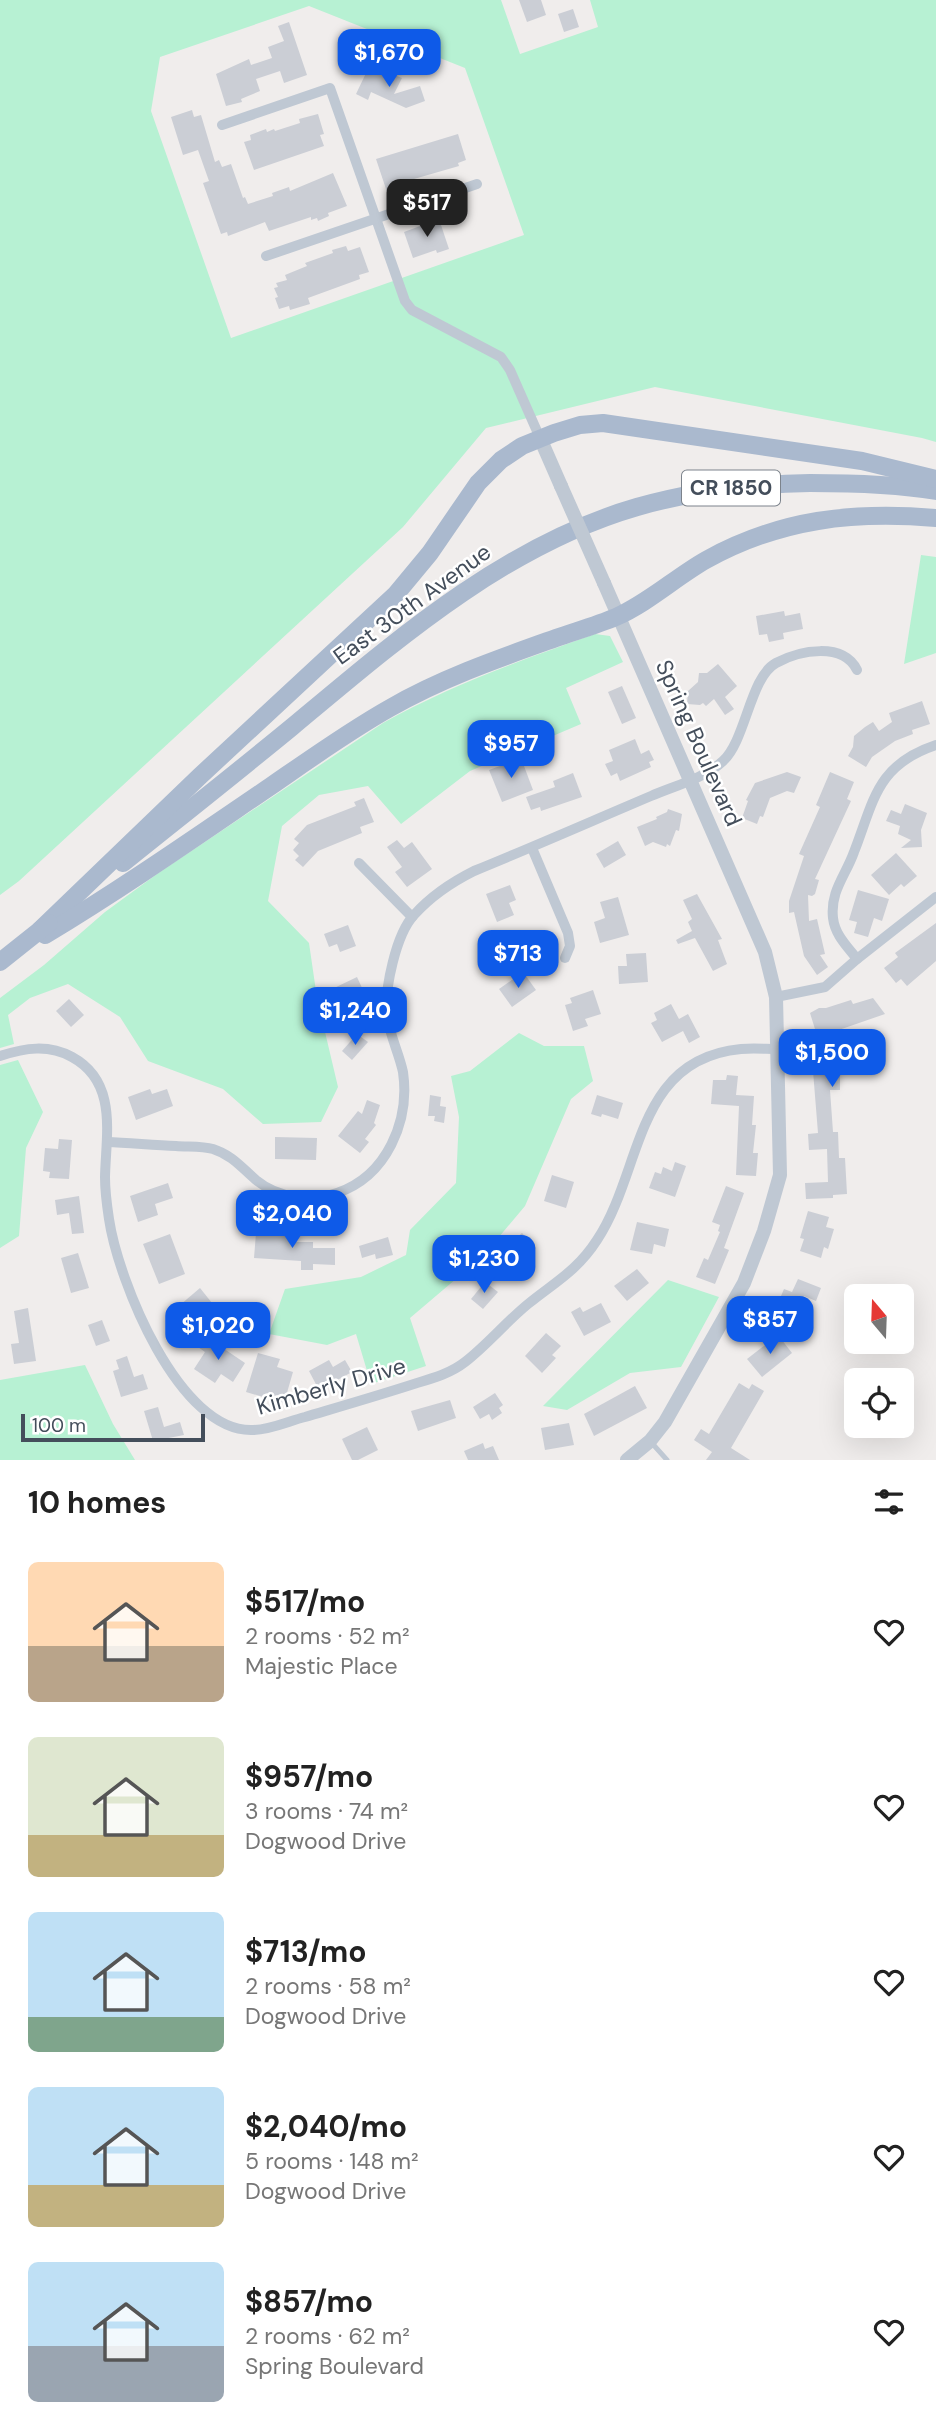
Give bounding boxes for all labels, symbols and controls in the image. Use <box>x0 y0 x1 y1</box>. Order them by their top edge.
pin: $1,670 <box>332 29 446 89</box>
text: $1,670 <box>354 37 424 67</box>
pin: $517 <box>386 180 468 239</box>
text: $517 <box>403 187 451 217</box>
road number: CR 1850 <box>682 470 780 505</box>
street label: East 30th Avenue <box>327 537 497 671</box>
street label: Spring Boulevard <box>649 655 749 831</box>
pin: $957 <box>470 720 552 780</box>
text: $957 <box>484 728 539 758</box>
pin: $713 <box>477 930 559 990</box>
text: $713 <box>494 938 542 968</box>
pin: $1,240 <box>298 988 412 1047</box>
text: $1,240 <box>319 995 391 1025</box>
pin: $1,500 <box>775 1030 889 1089</box>
text: $1,500 <box>795 1037 869 1067</box>
pin: $2,040 <box>235 1190 349 1250</box>
text: $2,040 <box>252 1198 332 1228</box>
pin: $1,230 <box>427 1236 541 1295</box>
text: $1,230 <box>448 1243 520 1273</box>
north arrow <box>844 1284 914 1354</box>
map controls <box>844 1284 914 1438</box>
pin: $857 <box>729 1296 811 1356</box>
pin: $1,020 <box>161 1302 275 1362</box>
text: $857 <box>743 1304 797 1334</box>
text: $1,020 <box>181 1310 255 1340</box>
street label: Kimberly Drive <box>253 1350 409 1422</box>
button: locate <box>844 1368 914 1438</box>
scale bar <box>21 1411 205 1443</box>
text: 100 m <box>32 1413 86 1438</box>
text: 10 homes <box>28 1483 166 1522</box>
icon: filters <box>870 1483 908 1521</box>
text: $517/mo <box>245 1582 365 1621</box>
icon: home <box>84 1590 168 1674</box>
icon: heart <box>870 1613 908 1651</box>
text: 2 rooms · 52 m² <box>245 1621 410 1651</box>
text: Majestic Place <box>245 1651 398 1681</box>
text: $957/mo <box>245 1757 373 1796</box>
icon: home <box>84 1765 168 1849</box>
icon: heart <box>870 1788 908 1826</box>
text: 3 rooms · 74 m² <box>245 1796 408 1826</box>
text: Dogwood Drive <box>245 1826 406 1856</box>
text: $713/mo <box>245 1932 366 1971</box>
icon: home <box>84 1940 168 2024</box>
icon: heart <box>870 1963 908 2001</box>
text: 2 rooms · 58 m² <box>245 1971 411 2001</box>
text: Dogwood Drive <box>245 2001 406 2031</box>
text: $2,040/mo <box>245 2107 407 2146</box>
icon: home <box>84 2115 168 2199</box>
icon: heart <box>870 2138 908 2176</box>
text: 5 rooms · 148 m² <box>245 2146 419 2176</box>
text: Dogwood Drive <box>245 2176 406 2206</box>
text: $857/mo <box>245 2282 373 2321</box>
icon: home <box>84 2290 168 2374</box>
icon: heart <box>870 2313 908 2351</box>
text: 2 rooms · 62 m² <box>245 2321 410 2351</box>
text: Spring Boulevard <box>245 2351 424 2381</box>

